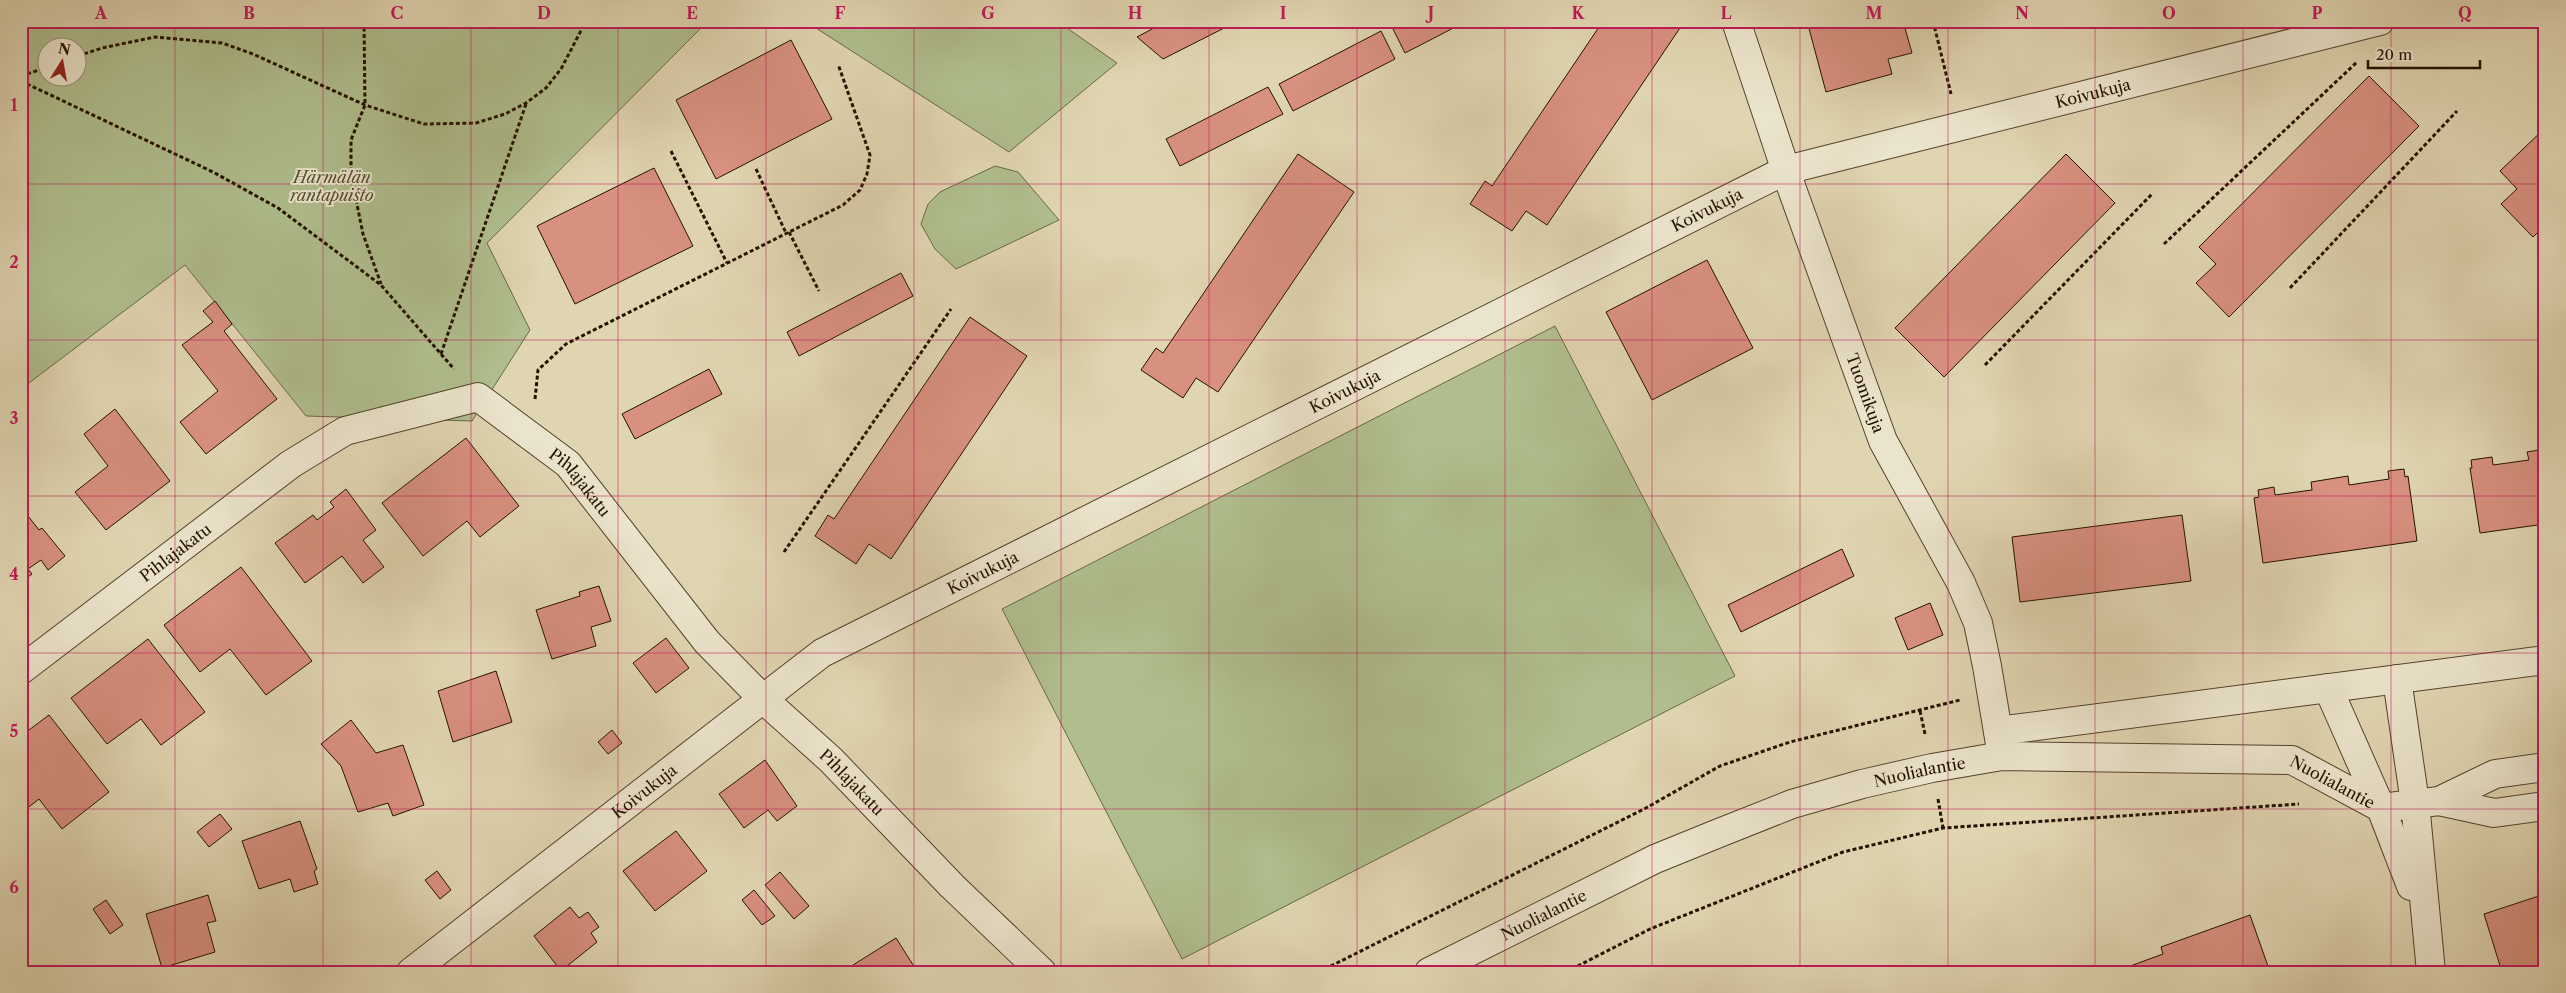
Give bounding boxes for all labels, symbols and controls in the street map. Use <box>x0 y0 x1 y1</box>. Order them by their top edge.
text: A <box>94 3 108 23</box>
text: B <box>243 3 255 23</box>
text: C <box>391 3 403 23</box>
text: D <box>537 3 551 23</box>
text: E <box>686 3 698 23</box>
text: F <box>835 3 846 23</box>
text: G <box>981 3 995 23</box>
text: H <box>1128 3 1142 23</box>
text: I <box>1280 3 1287 23</box>
text: J <box>1425 3 1434 23</box>
text: K <box>1572 3 1586 23</box>
text: L <box>1720 3 1732 23</box>
text: M <box>1866 3 1883 23</box>
text: N <box>2015 3 2029 23</box>
text: O <box>2162 3 2176 23</box>
text: P <box>2312 3 2323 23</box>
text: Q <box>2458 3 2472 23</box>
north arrow <box>38 38 88 88</box>
scale bar <box>2368 38 2481 70</box>
text: N <box>57 39 72 59</box>
text: 20 m <box>2376 45 2412 64</box>
street label: Koivukuja <box>2053 74 2133 112</box>
text: 1 <box>10 95 18 115</box>
park label: Härmälän rantapuisto <box>289 167 374 205</box>
street label: Koivukuja <box>1668 183 1746 236</box>
text: 2 <box>9 252 19 272</box>
street label: Tuomikuja <box>1842 351 1889 436</box>
street label: Koivukuja <box>1306 365 1384 417</box>
text: 3 <box>9 408 19 428</box>
street label: Pihlajakatu <box>545 444 615 521</box>
street label: Pihlajakatu <box>136 519 215 586</box>
street label: Koivukuja <box>944 546 1022 599</box>
text: 4 <box>9 564 19 584</box>
text: 5 <box>10 721 19 741</box>
street label: Pihlajakatu <box>816 745 889 820</box>
street label: Nuolialantie <box>2287 751 2378 813</box>
street label: Nuolialantie <box>1872 752 1967 791</box>
street label: Koivukuja <box>607 759 681 823</box>
text: 6 <box>9 877 19 897</box>
street label: Nuolialantie <box>1497 885 1590 945</box>

